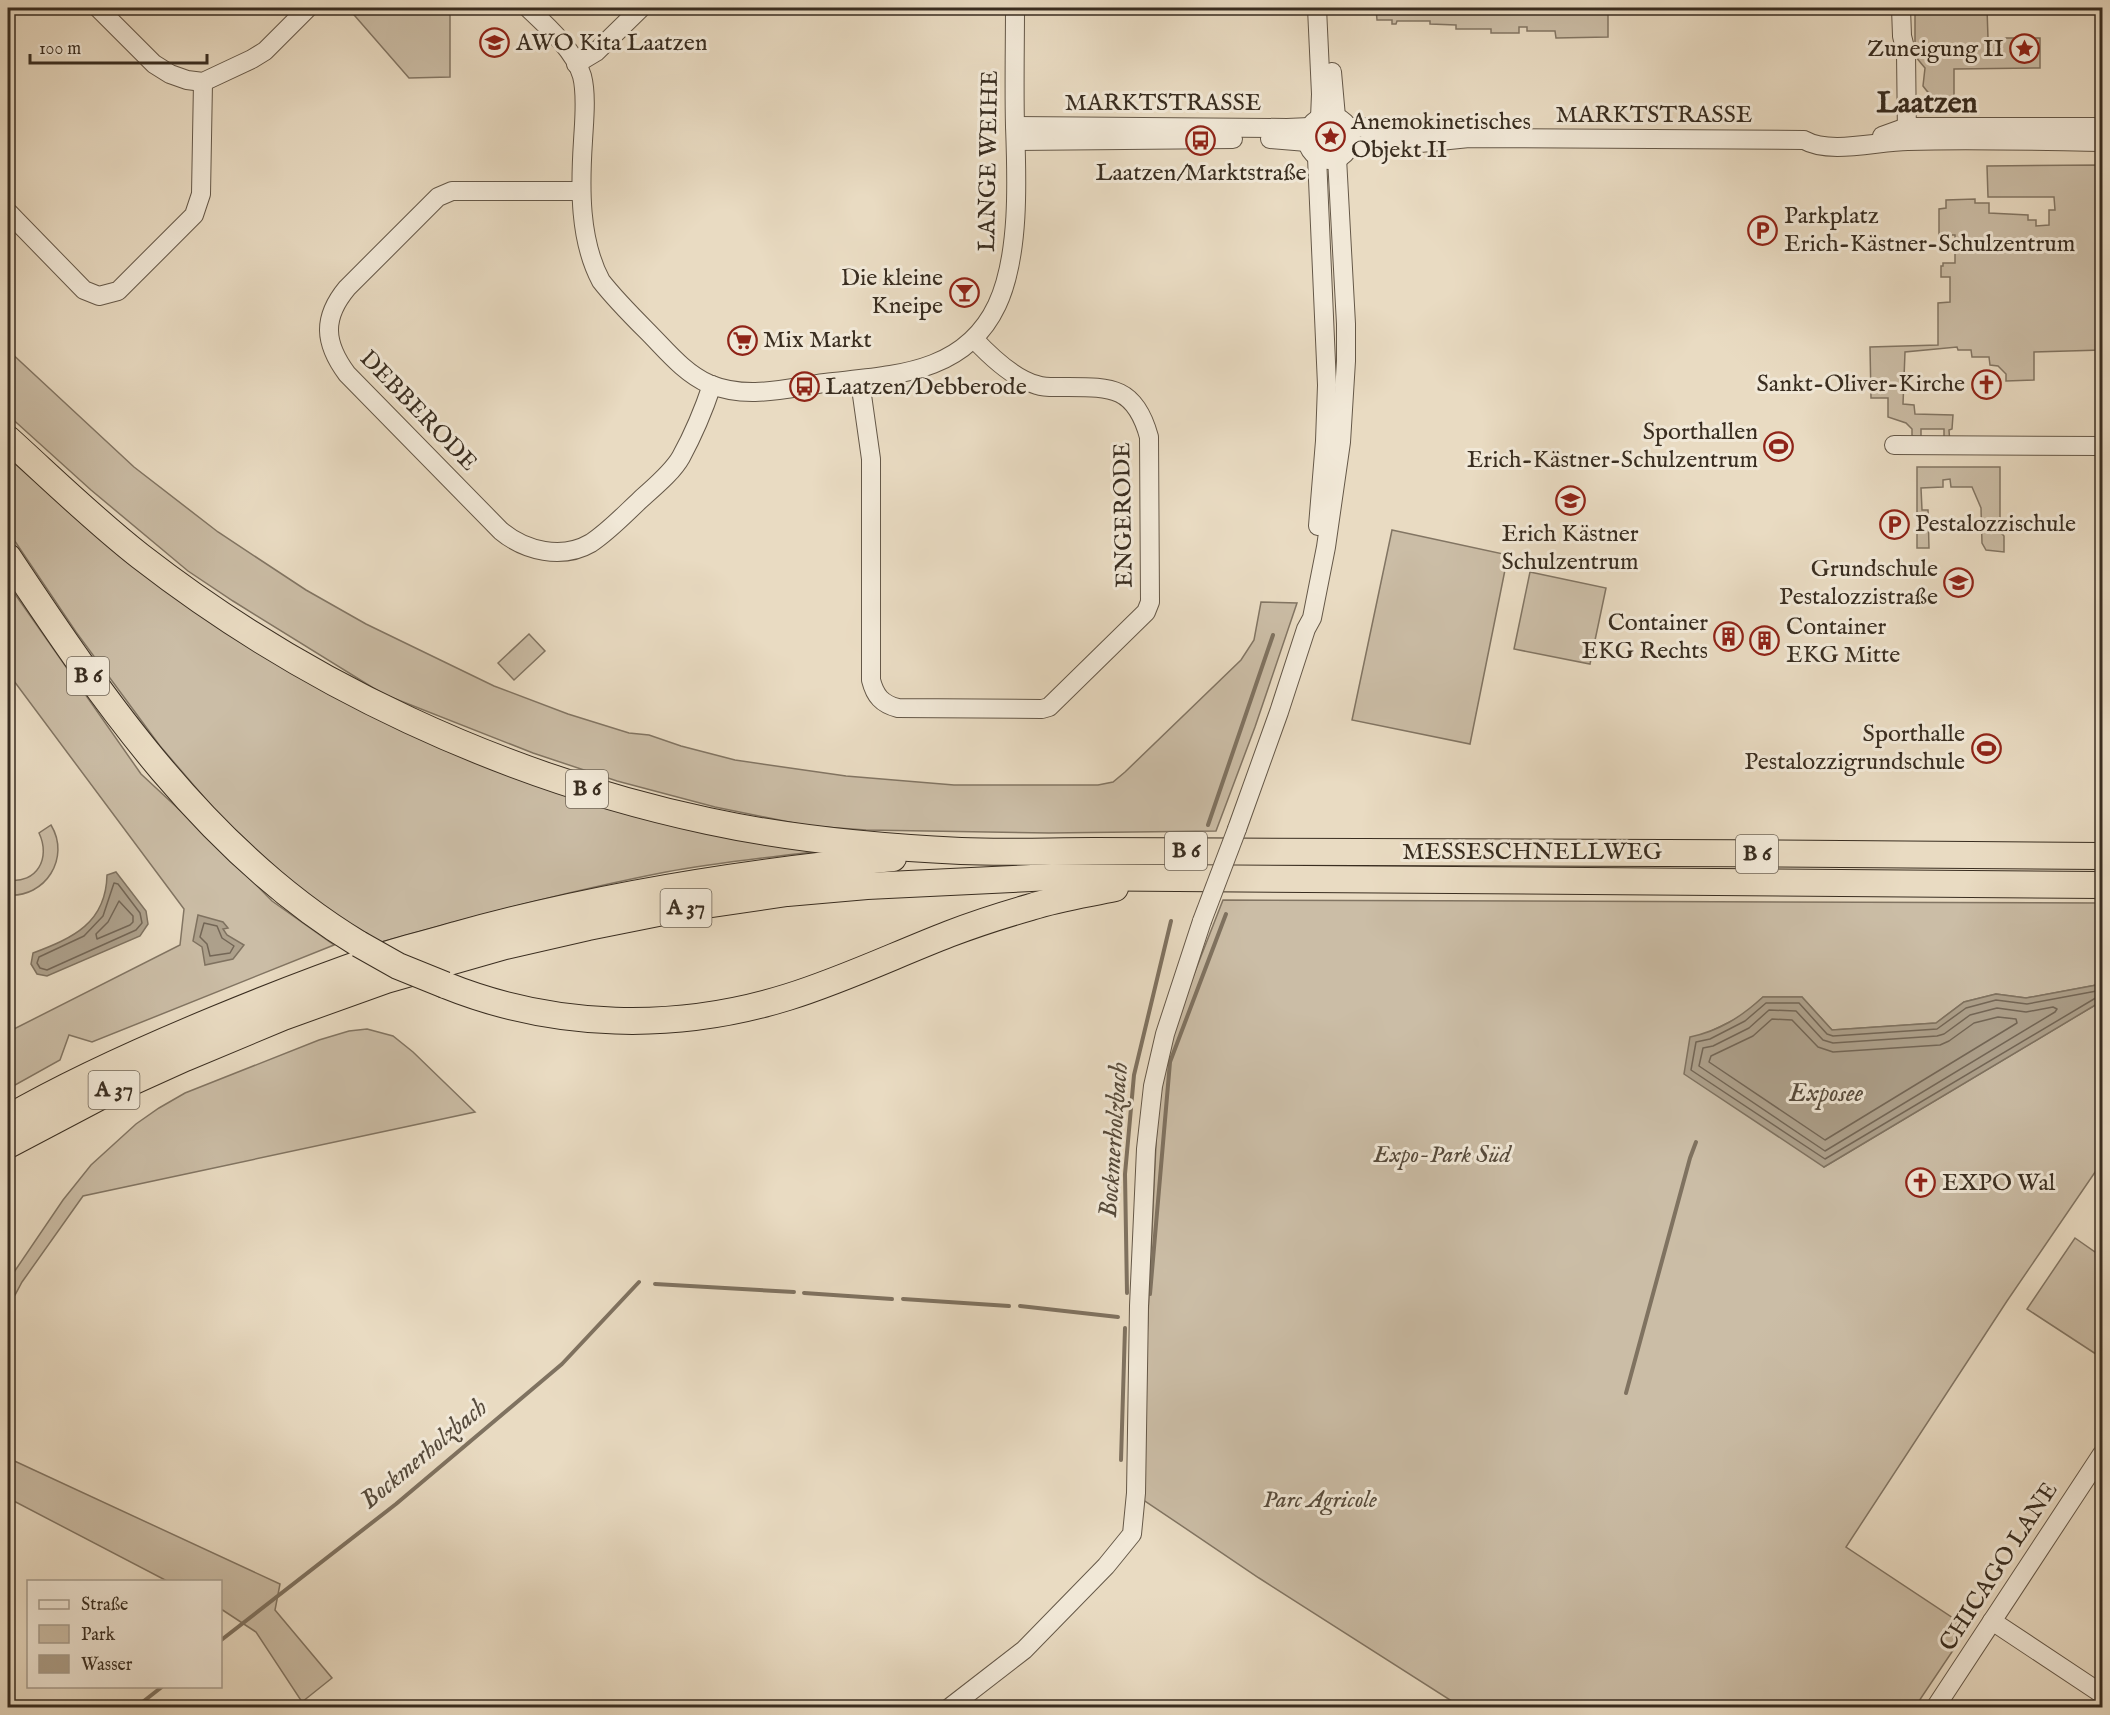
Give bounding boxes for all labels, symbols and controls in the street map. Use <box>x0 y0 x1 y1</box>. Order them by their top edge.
scale bar <box>30 27 207 65</box>
school or university icon: AWO Kita Laatzen <box>479 27 511 59</box>
place label: AWO Kita Laatzen <box>515 28 708 59</box>
place icon: Zuneigung II <box>2009 33 2041 65</box>
place label: Zuneigung II <box>1867 34 2004 65</box>
text: 100 m <box>39 38 81 61</box>
street label: LANGE WEIHE <box>972 70 1006 252</box>
district label: Laatzen <box>1876 85 1978 123</box>
street label: MARKTSTRASSE <box>1065 88 1261 119</box>
street label: MARKTSTRASSE <box>1556 100 1752 131</box>
place label: Anemokinetisches Objekt II <box>1350 107 1531 166</box>
place icon: Anemokinetisches Objekt II <box>1314 120 1346 152</box>
bus stop icon: Laatzen/Marktstraße <box>1185 124 1217 156</box>
place label: Laatzen/Marktstraße <box>1095 158 1307 189</box>
place label: Parkplatz Erich-Kästner-Schulzentrum <box>1784 201 2075 260</box>
parking icon: Parkplatz Erich-Kästner-Schulzentrum <box>1747 214 1779 246</box>
place label: Die kleine Kneipe <box>841 263 943 322</box>
bar icon: Die kleine Kneipe <box>948 276 980 308</box>
supermarket icon: Mix Markt <box>726 324 758 356</box>
place label: Mix Markt <box>763 325 872 356</box>
street label: DEBBERODE <box>352 344 484 478</box>
church icon: Sankt-Oliver-Kirche <box>1970 368 2002 400</box>
place label: Sankt-Oliver-Kirche <box>1756 369 1965 400</box>
bus stop icon: Laatzen/Debberode <box>788 371 820 403</box>
place label: Laatzen/Debberode <box>825 372 1027 403</box>
place label: Sporthallen Erich-Kästner-Schulzentrum <box>1467 417 1758 476</box>
sports icon: Sporthallen Erich-Kästner-Schulzentrum <box>1763 430 1795 462</box>
street label: ENGERODE <box>1107 442 1141 588</box>
school or university icon: Erich Kästner Schulzentrum <box>1554 485 1586 517</box>
parking icon: Pestalozzischule <box>1878 508 1910 540</box>
place label: Pestalozzischule <box>1915 509 2076 540</box>
place label: Erich Kästner Schulzentrum <box>1501 519 1639 578</box>
place label: Grundschule Pestalozzistraße <box>1779 554 1938 613</box>
school or university icon: Grundschule Pestalozzistraße <box>1943 567 1975 599</box>
place label: Container EKG Rechts <box>1581 608 1708 667</box>
place label: Container EKG Mitte <box>1786 612 1900 671</box>
building icon: Container EKG Rechts <box>1713 621 1745 653</box>
building icon: Container EKG Mitte <box>1749 625 1781 657</box>
road number: B 6 <box>67 657 109 695</box>
place label: Sporthalle Pestalozzigrundschule <box>1744 719 1965 778</box>
sports icon: Sporthalle Pestalozzigrundschule <box>1970 732 2002 764</box>
road number: B 6 <box>566 770 608 808</box>
road number: B 6 <box>1165 832 1207 870</box>
road number: B 6 <box>1736 835 1778 873</box>
street label: MESSESCHNELLWEG <box>1402 837 1662 868</box>
road number: A 37 <box>660 889 712 927</box>
water label: Bockmerholzbach <box>1092 1061 1136 1219</box>
road number: A 37 <box>88 1071 140 1109</box>
water label: Exposee <box>1788 1077 1864 1110</box>
park label: Expo-Park Süd <box>1372 1140 1513 1171</box>
church icon: EXPO Wal <box>1905 1167 1937 1199</box>
place label: EXPO Wal <box>1942 1168 2056 1199</box>
water label: Bockmerholzbach <box>354 1391 494 1517</box>
street label: CHICAGO LANE <box>1933 1477 2065 1657</box>
park label: Parc Agricole <box>1263 1485 1377 1516</box>
legend <box>27 1580 222 1688</box>
text: Straße <box>81 1594 128 1617</box>
text: Park <box>81 1624 116 1647</box>
text: Wasser <box>81 1654 133 1677</box>

